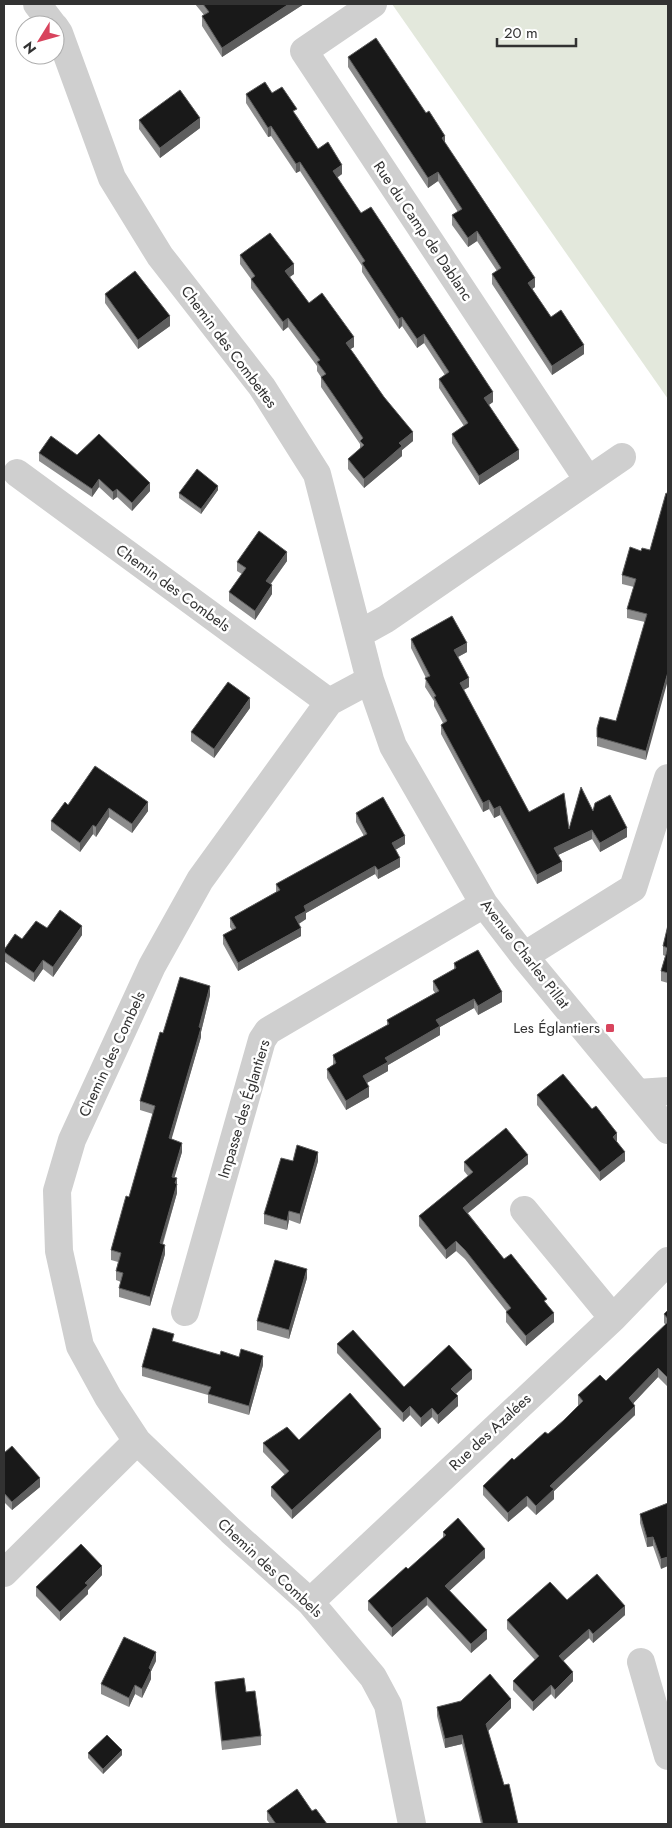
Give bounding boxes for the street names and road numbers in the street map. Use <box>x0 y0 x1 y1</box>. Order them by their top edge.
street label: Rue du Camp de Dablanc <box>368 157 478 305</box>
street label: Chemin des Combettes <box>176 281 282 413</box>
street label: Chemin des Combels <box>111 539 235 637</box>
street label: Avenue Charles Pillat <box>475 895 575 1014</box>
street label: Chemin des Combels <box>73 987 151 1121</box>
street label: Impasse des Églantiers <box>212 1037 276 1181</box>
street label: Rue des Azalées <box>444 1388 536 1476</box>
street label: Chemin des Combels <box>213 1513 327 1623</box>

